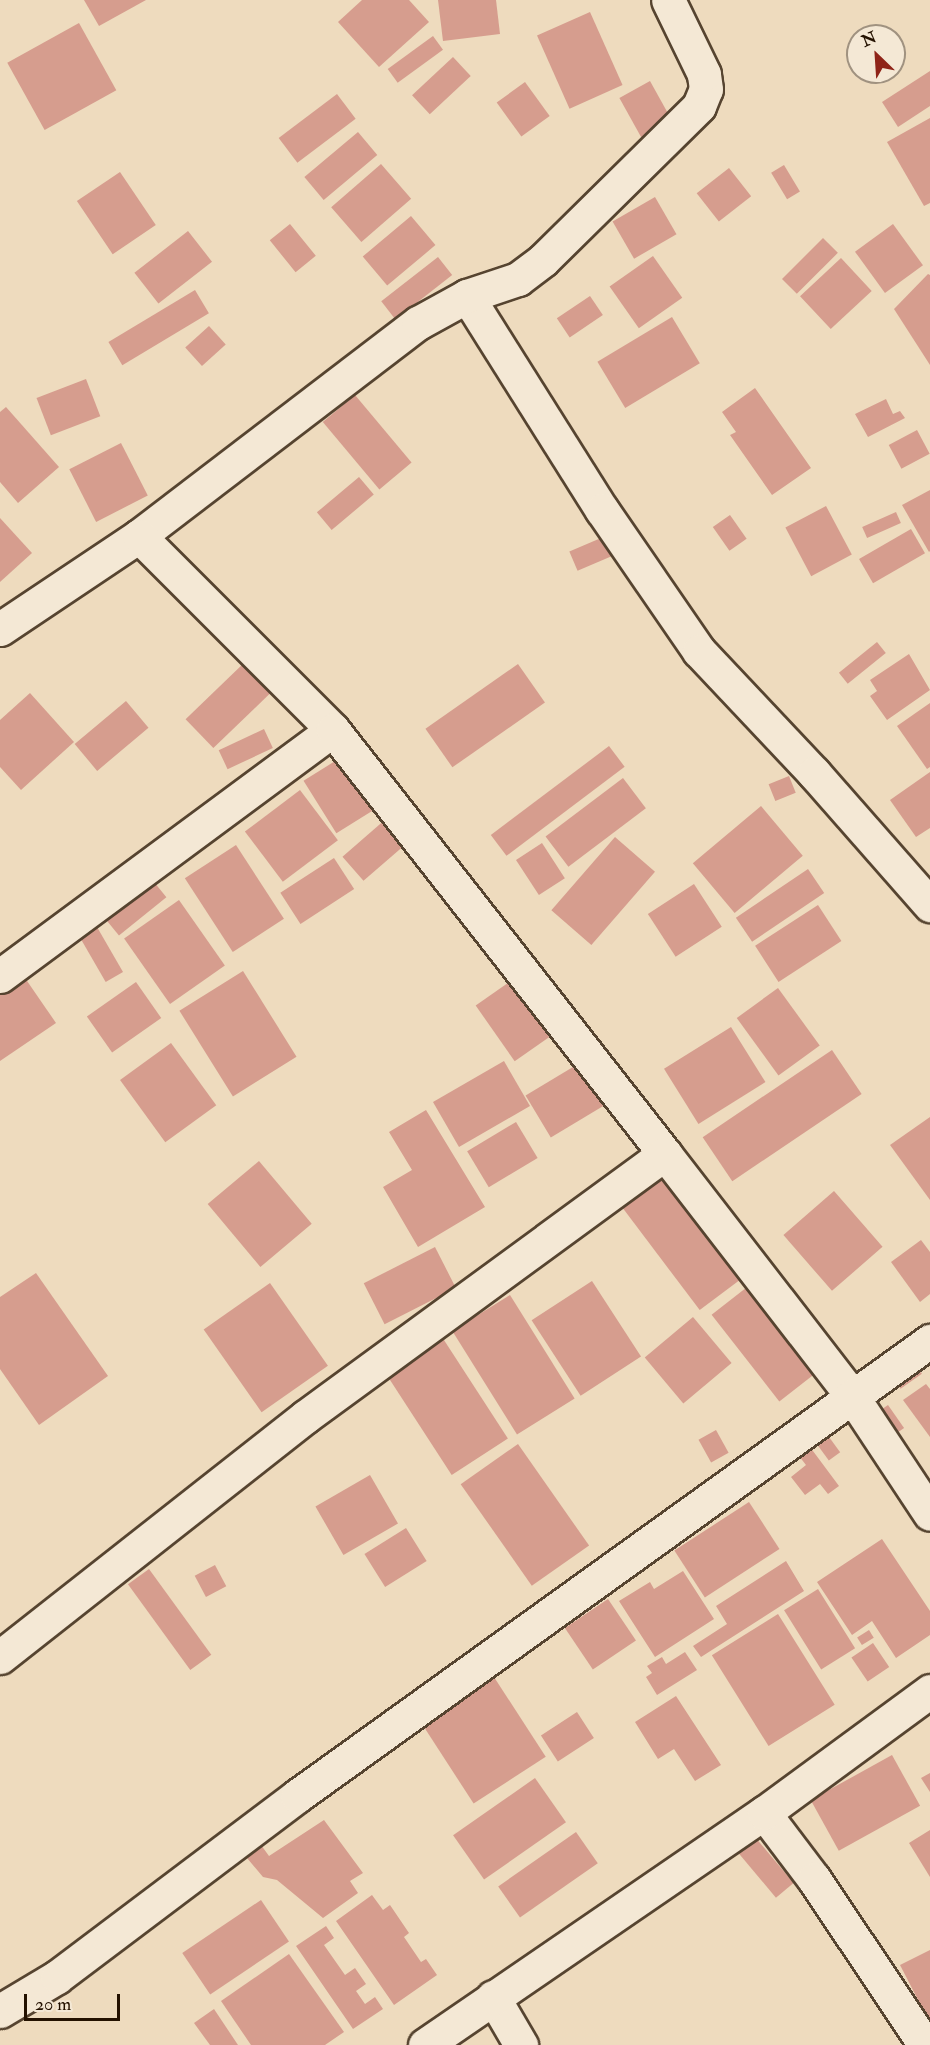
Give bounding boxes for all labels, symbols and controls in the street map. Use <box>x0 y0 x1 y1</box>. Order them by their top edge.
north arrow <box>846 24 906 84</box>
text: N <box>859 27 880 52</box>
scale bar <box>27 1982 123 2020</box>
text: 20 m <box>35 1993 71 2016</box>

